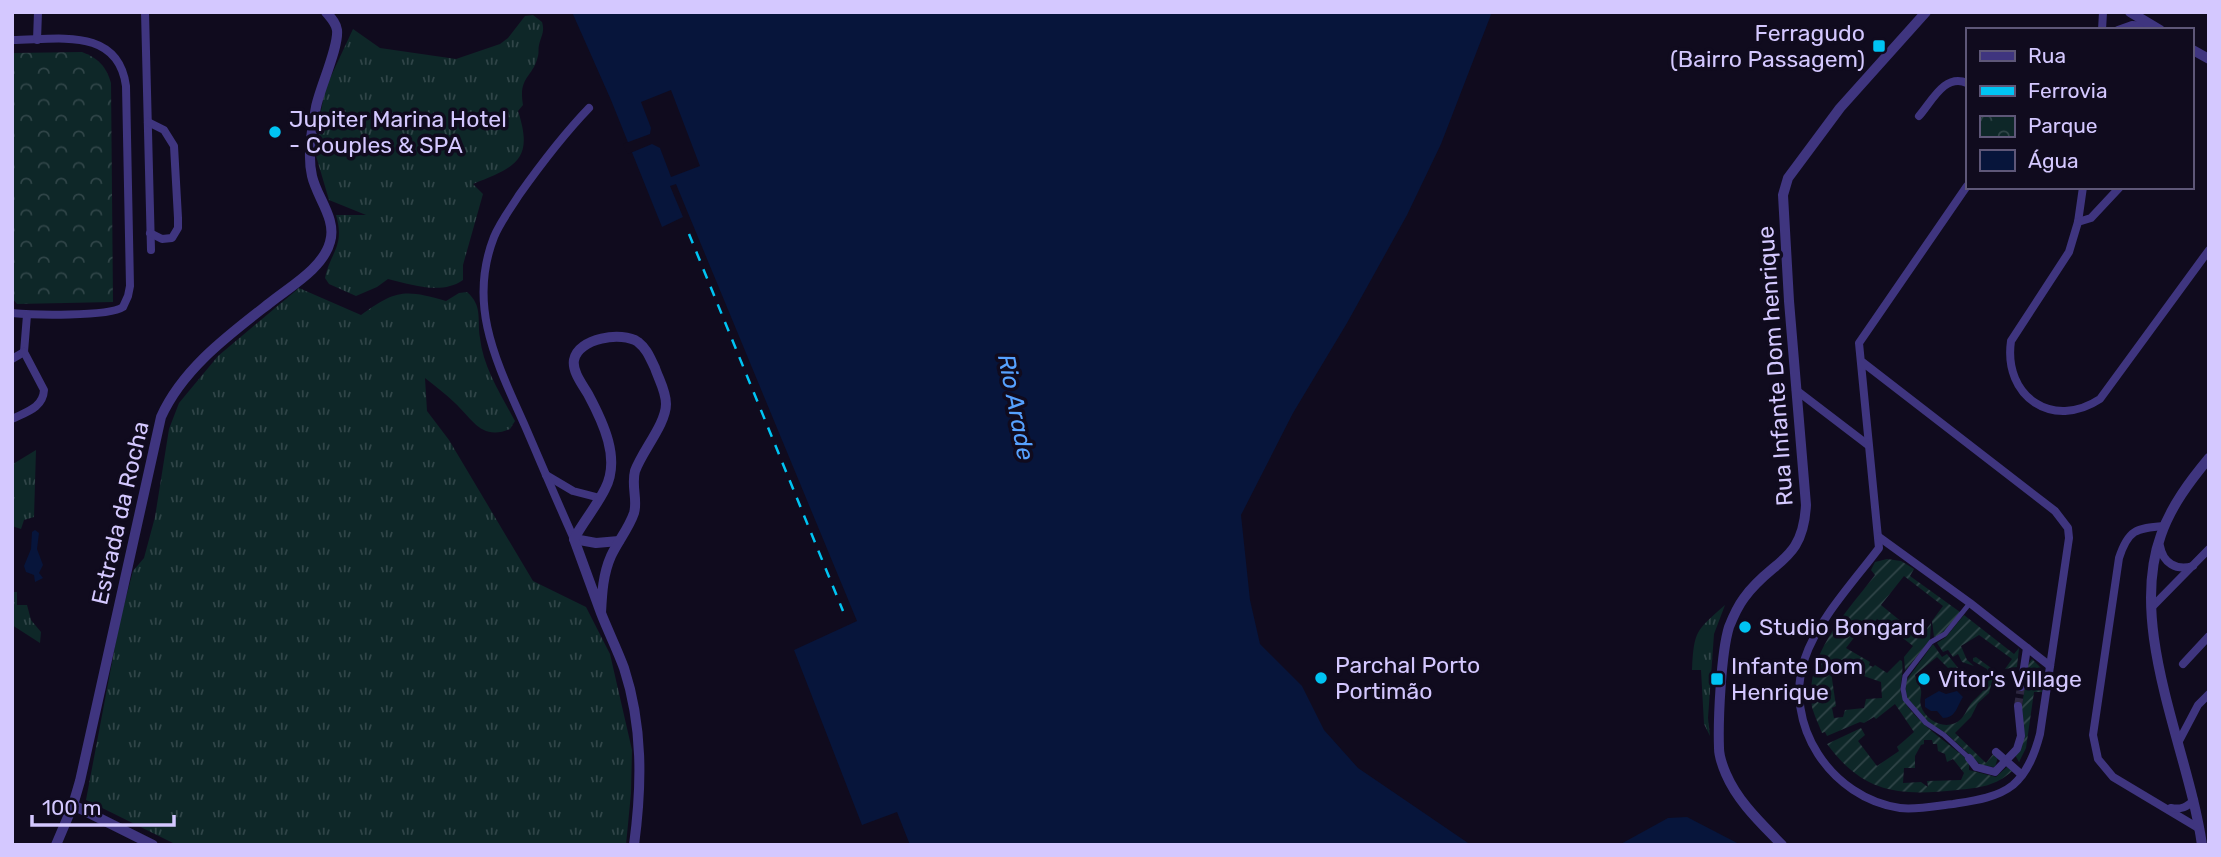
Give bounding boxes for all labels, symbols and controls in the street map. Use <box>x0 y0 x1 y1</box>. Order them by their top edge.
place label: Ferragudo (Bairro Passagem) <box>1670 19 1865 73</box>
legend <box>1966 28 2193 189</box>
marker: Ferragudo (Bairro Passagem) <box>1871 38 1887 54</box>
text: Rua <box>2028 43 2066 68</box>
text: Ferrovia <box>2028 78 2108 103</box>
place label: Jupiter Marina Hotel - Couples & SPA <box>289 105 507 159</box>
text: Parque <box>2028 113 2098 138</box>
marker: Jupiter Marina Hotel - Couples & SPA <box>267 124 283 140</box>
text: Água <box>2028 148 2079 173</box>
street label: Rua Infante Dom henrique <box>1751 225 1799 507</box>
water label: Rio Arade <box>992 351 1040 463</box>
street label: Estrada da Rocha <box>85 419 155 607</box>
place label: Studio Bongard <box>1759 613 1925 641</box>
marker: Studio Bongard <box>1737 619 1753 635</box>
place label: Parchal Porto Portimão <box>1335 651 1480 705</box>
place label: Infante Dom Henrique <box>1731 652 1863 706</box>
place label: Vitor's Village <box>1938 665 2082 693</box>
marker: Parchal Porto Portimão <box>1313 670 1329 686</box>
marker: Infante Dom Henrique <box>1709 671 1725 687</box>
marker: Vitor's Village <box>1916 671 1932 687</box>
scale bar <box>32 784 173 828</box>
text: 100 m <box>42 795 101 820</box>

